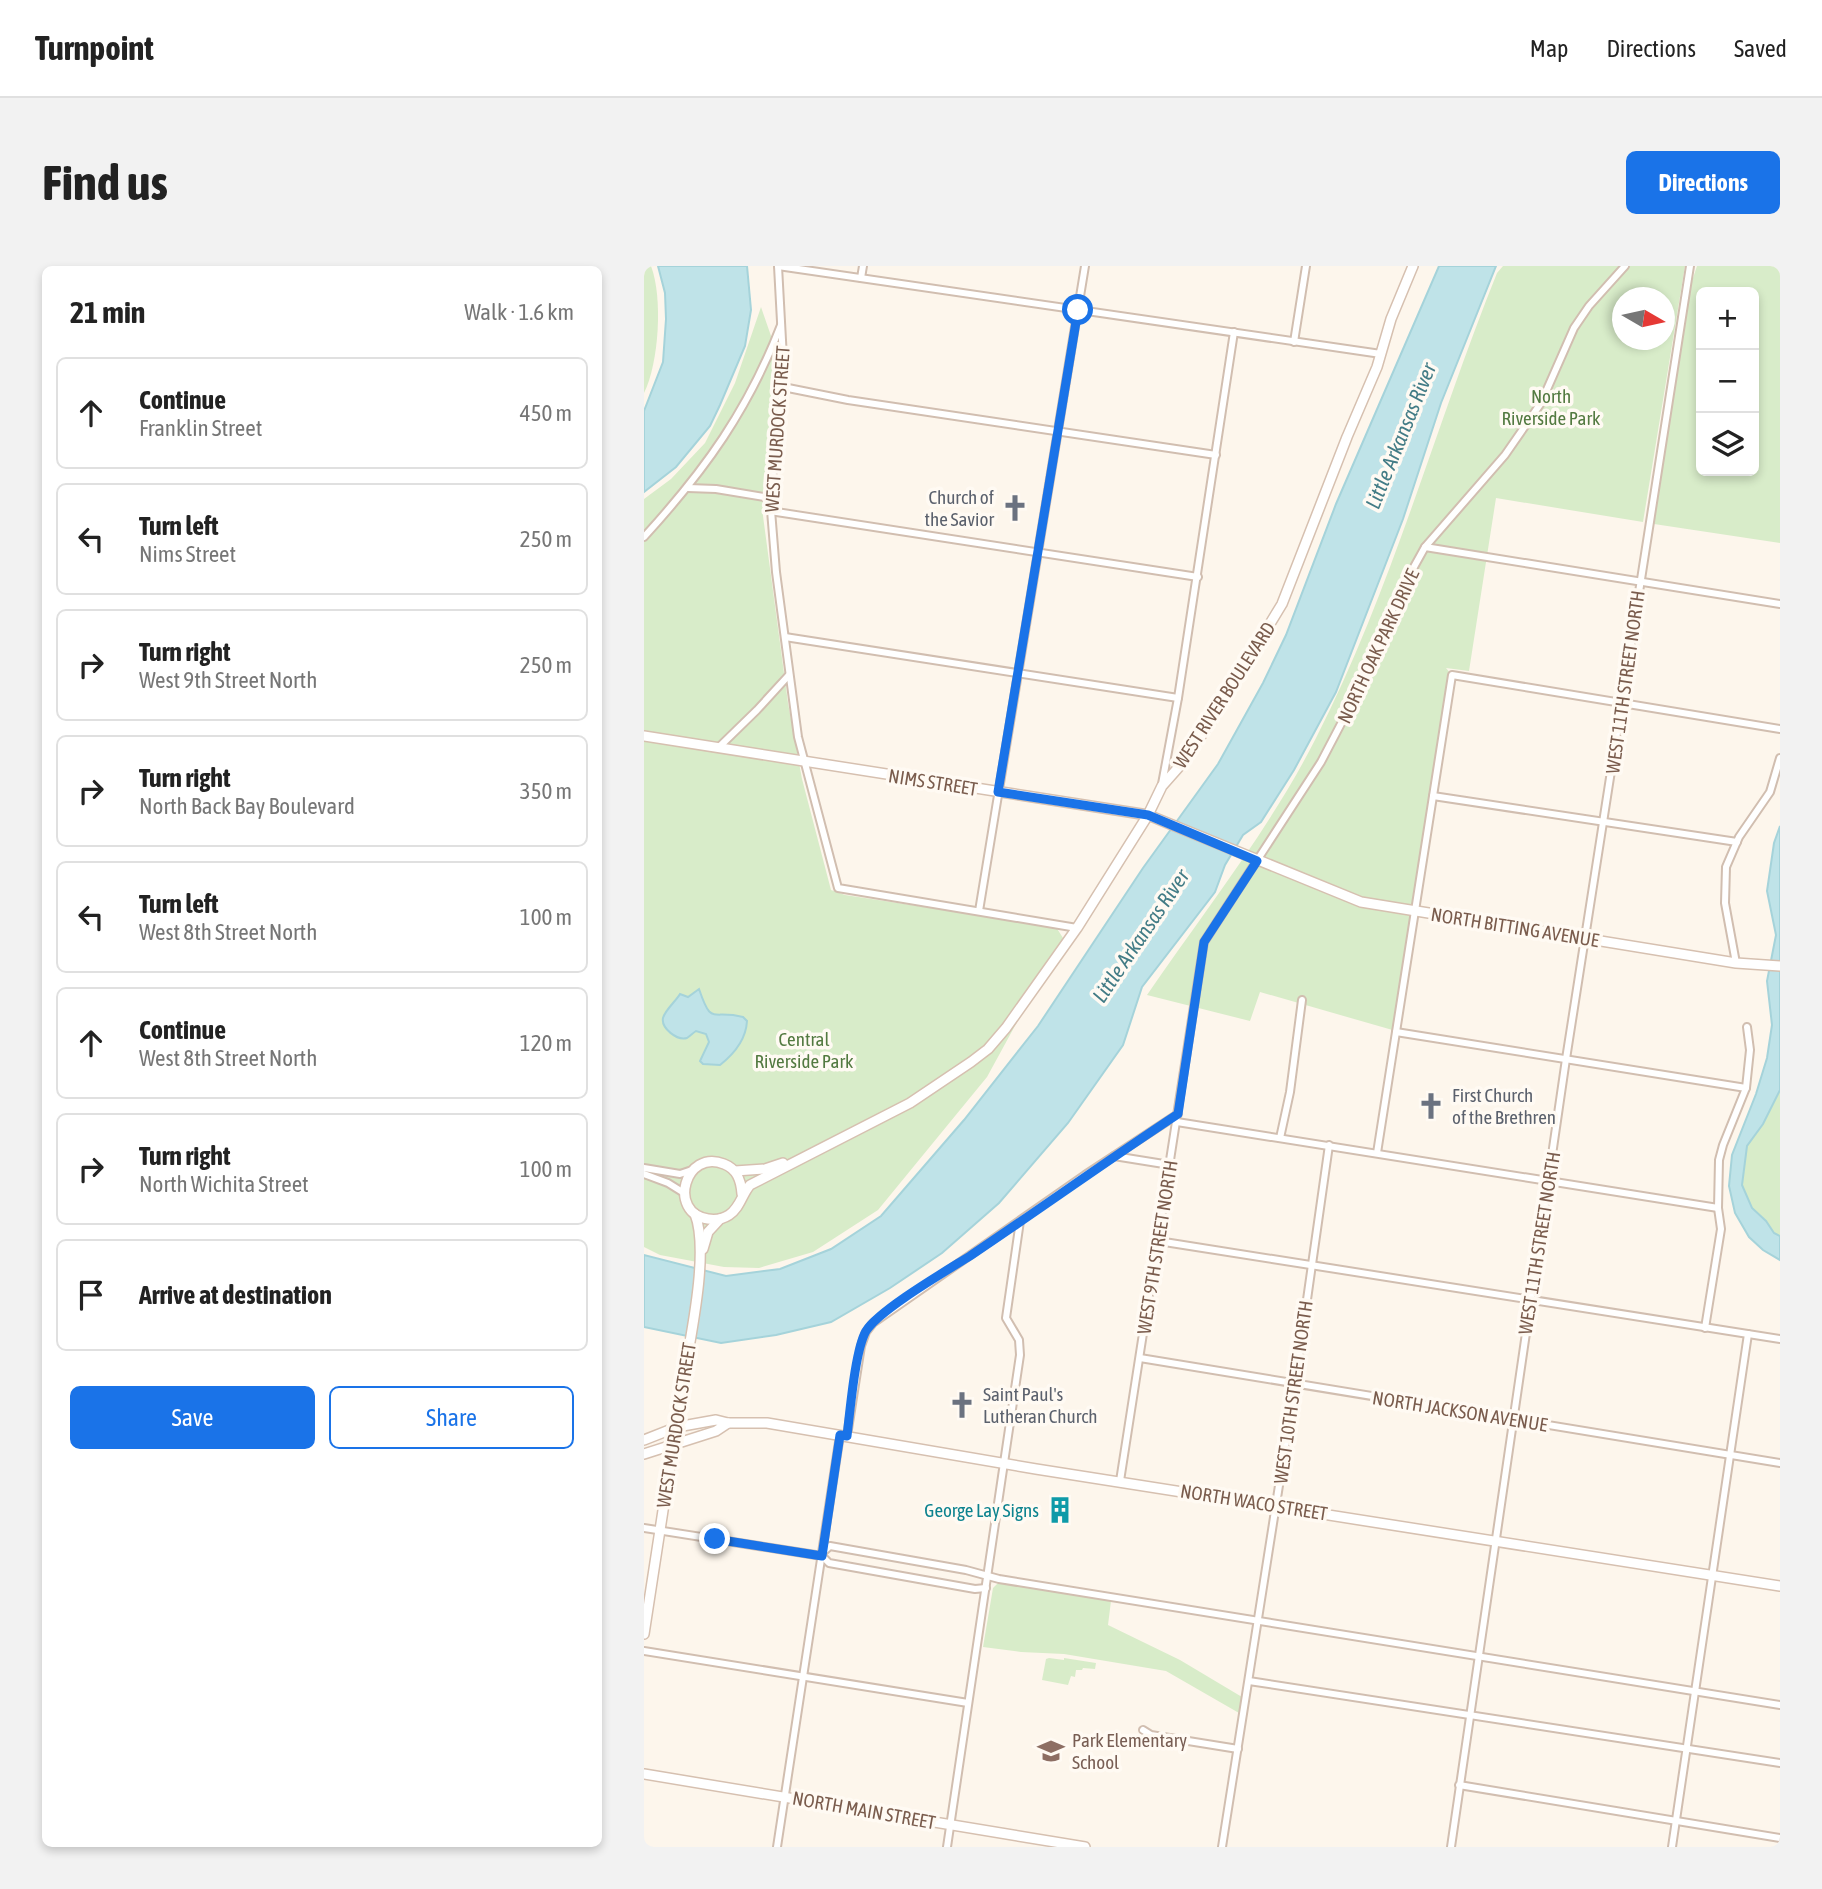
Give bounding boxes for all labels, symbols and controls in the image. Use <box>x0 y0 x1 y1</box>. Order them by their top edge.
text: Turnpoint <box>35 29 154 67</box>
text: Map <box>1530 35 1568 62</box>
text: Directions <box>1606 35 1696 62</box>
text: Saved <box>1734 35 1787 62</box>
button: Directions <box>1626 151 1780 214</box>
text: Find us <box>42 154 168 210</box>
north arrow <box>1612 287 1675 350</box>
map controls <box>1696 287 1759 476</box>
button: + <box>1696 287 1759 350</box>
route start <box>1062 294 1093 325</box>
text: 21 min <box>70 295 145 329</box>
text: Walk · 1.6 km <box>464 299 574 325</box>
street label: WEST MURDOCK STREET <box>760 344 794 513</box>
button: − <box>1696 350 1759 413</box>
water label: Little Arkansas River <box>1360 359 1441 512</box>
text: Continue <box>139 385 226 415</box>
park label: North Riverside Park <box>1502 385 1601 429</box>
icon: ahead <box>72 394 110 432</box>
text: 450 m <box>520 400 572 426</box>
button: layers <box>1696 413 1759 476</box>
text: Franklin Street <box>139 415 262 441</box>
place label: Church of the Savior <box>925 486 994 530</box>
church icon: Church of the Savior <box>1000 493 1030 523</box>
text: Turn left <box>139 511 219 541</box>
icon: left <box>72 520 110 558</box>
text: 250 m <box>520 526 572 552</box>
text: Nims Street <box>139 541 236 567</box>
street label: NORTH OAK PARK DRIVE <box>1333 565 1423 727</box>
street label: WEST 11TH STREET NORTH <box>1601 589 1649 775</box>
street label: WEST RIVER BOULEVARD <box>1169 618 1279 772</box>
text: Turn right <box>139 637 230 667</box>
icon: right <box>72 646 110 684</box>
text: 250 m <box>520 652 572 678</box>
text: West 9th Street North <box>139 667 317 693</box>
text: Turn right <box>139 763 230 793</box>
street label: NIMS STREET <box>887 764 980 800</box>
icon: right <box>72 772 110 810</box>
text: 350 m <box>520 778 572 804</box>
text: North Back Bay Boulevard <box>139 793 355 819</box>
water label: Little Arkansas River <box>1087 864 1194 1006</box>
text: Turn left <box>139 889 219 919</box>
icon: left <box>72 898 110 936</box>
street label: NORTH BITTING AVENUE <box>1429 903 1601 951</box>
text: 100 m <box>520 904 572 930</box>
text: West 8th Street North <box>139 919 317 945</box>
text: Continue <box>139 1015 226 1045</box>
icon: ahead <box>72 1024 110 1062</box>
park label: Central Riverside Park <box>755 1028 854 1072</box>
text: 120 m <box>520 1030 572 1056</box>
text: West 8th Street North <box>139 1045 317 1071</box>
place label: First Church of the Brethren <box>1452 1084 1556 1128</box>
church icon: First Church of the Brethren <box>1416 1091 1446 1121</box>
text: Turn right <box>139 1141 230 1171</box>
icon: right <box>72 1150 110 1188</box>
street label: WEST 11TH STREET NORTH <box>1514 1150 1564 1336</box>
text: 100 m <box>520 1156 572 1182</box>
street label: WEST 9TH STREET NORTH <box>1132 1158 1182 1336</box>
text: North Wichita Street <box>139 1171 309 1197</box>
icon: arrive <box>72 1276 110 1314</box>
text: Arrive at destination <box>139 1280 332 1310</box>
street label: WEST 10TH STREET NORTH <box>1269 1299 1317 1485</box>
street label: WEST MURDOCK STREET <box>652 1340 700 1509</box>
place label: Saint Paul's Lutheran Church <box>983 1383 1098 1427</box>
button: Save <box>70 1386 315 1449</box>
button: Share <box>329 1386 574 1449</box>
street label: NORTH JACKSON AVENUE <box>1371 1386 1549 1436</box>
church icon: Saint Paul's Lutheran Church <box>947 1390 977 1420</box>
street label: NORTH WACO STREET <box>1179 1480 1330 1525</box>
building icon: George Lay Signs <box>1045 1495 1075 1525</box>
place label: George Lay Signs <box>924 1499 1039 1521</box>
route end <box>699 1523 730 1554</box>
place label: Park Elementary School <box>1072 1729 1187 1773</box>
school or university icon: Park Elementary School <box>1036 1736 1066 1766</box>
street label: NORTH MAIN STREET <box>791 1787 938 1834</box>

